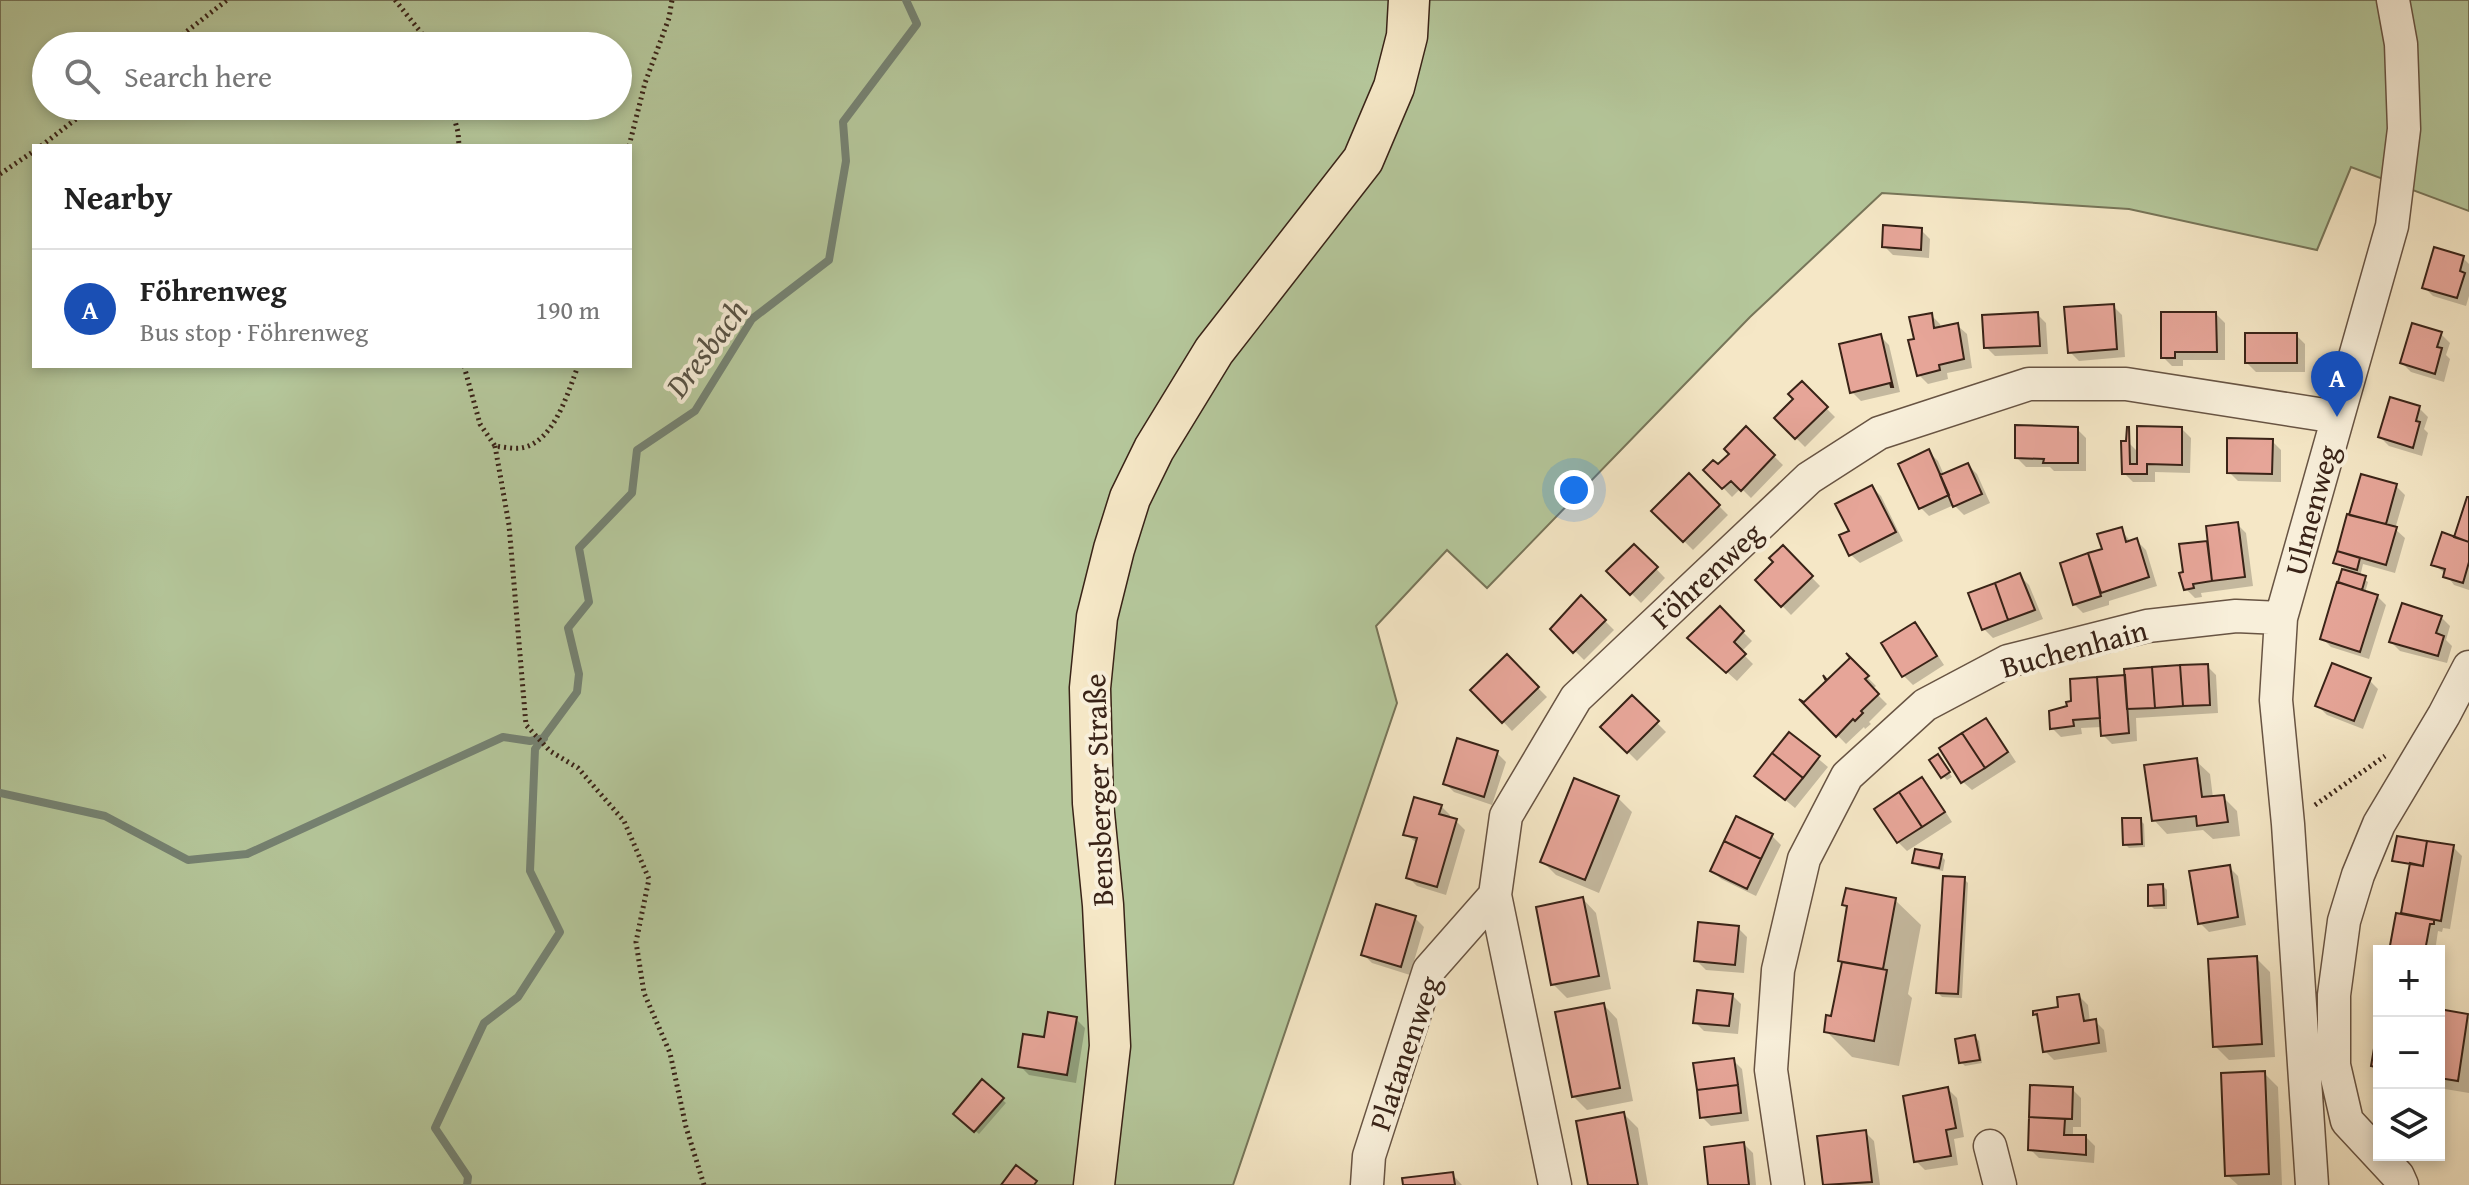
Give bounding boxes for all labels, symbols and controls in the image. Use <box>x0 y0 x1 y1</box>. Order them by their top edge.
search box <box>32 32 632 120</box>
icon: search <box>60 54 104 98</box>
text: Search here <box>124 54 272 98</box>
text: Nearby <box>64 172 173 221</box>
text: Föhrenweg <box>140 268 287 312</box>
water label: Dresbach <box>653 289 758 408</box>
text: A <box>82 290 98 329</box>
text: 190 m <box>535 290 600 329</box>
text: Bus stop · Föhrenweg <box>140 312 368 351</box>
pin: A <box>2311 351 2363 417</box>
street label: Ulmenweg <box>2272 440 2350 580</box>
your location <box>1554 470 1594 510</box>
street label: Föhrenweg <box>1640 511 1772 639</box>
street label: Buchenhain <box>1996 607 2152 689</box>
street label: Bensberger Straße <box>1072 673 1124 907</box>
map controls <box>2373 945 2445 1161</box>
button: + <box>2373 945 2445 1017</box>
street label: Platanenweg <box>1357 970 1451 1136</box>
button: − <box>2373 1017 2445 1089</box>
button: layers <box>2373 1089 2445 1161</box>

